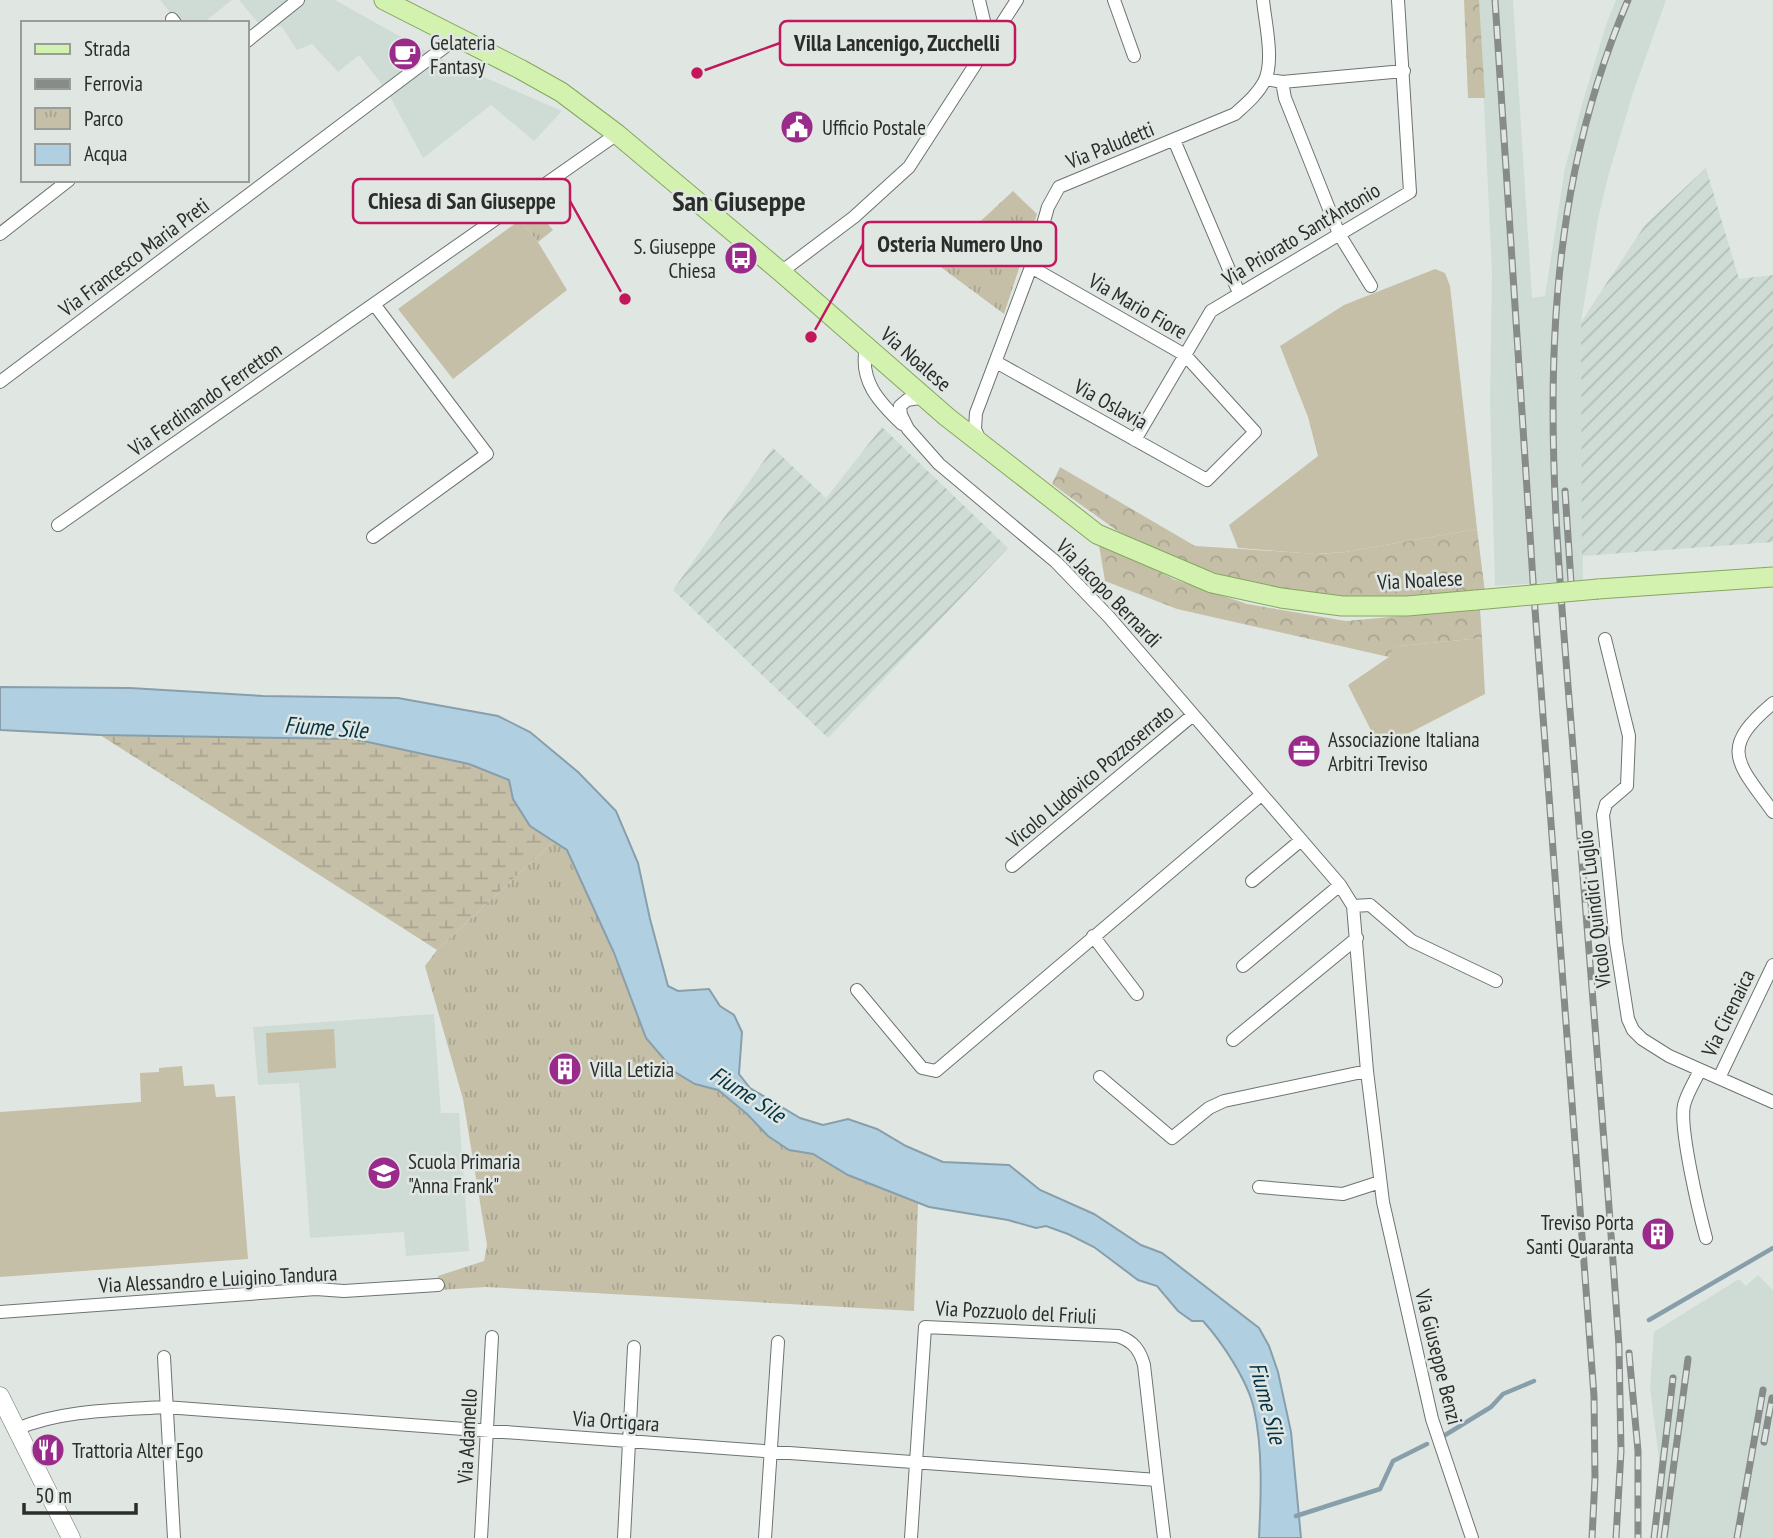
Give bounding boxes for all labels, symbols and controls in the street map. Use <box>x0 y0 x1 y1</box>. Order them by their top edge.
legend <box>21 21 248 182</box>
callout: Villa Lancenigo, Zucchelli <box>780 21 1015 65</box>
text: Villa Lancenigo, Zucchelli <box>793 28 1000 57</box>
place label: Gelateria Fantasy <box>430 29 495 80</box>
text: Strada <box>84 35 130 62</box>
cafe icon: Gelateria Fantasy <box>386 35 424 73</box>
text: Ferrovia <box>84 70 143 97</box>
text: Parco <box>84 105 123 132</box>
public building icon: Ufficio Postale <box>778 108 816 146</box>
place label: Ufficio Postale <box>822 114 926 141</box>
street label: Via Paludetti <box>1061 115 1158 175</box>
text: Acqua <box>84 140 127 167</box>
street label: Via Priorato Sant'Antonio <box>1216 176 1385 292</box>
callout: Chiesa di San Giuseppe <box>353 179 570 223</box>
district label: San Giuseppe <box>672 182 806 219</box>
text: Chiesa di San Giuseppe <box>368 186 556 215</box>
street label: Via Francesco Maria Preti <box>53 192 215 323</box>
callout: Osteria Numero Uno <box>863 222 1056 266</box>
text: Osteria Numero Uno <box>877 229 1043 258</box>
place label: S. Giuseppe Chiesa <box>633 233 716 284</box>
bus stop icon: S. Giuseppe Chiesa <box>722 239 760 277</box>
street label: Via Mario Fiore <box>1083 266 1192 345</box>
street label: Via Noalese <box>874 320 957 397</box>
street label: Via Ferdinando Ferretton <box>122 336 287 462</box>
street label: Via Oslavia <box>1069 372 1153 435</box>
street label: Via Jacopo Bernardi <box>1050 532 1168 653</box>
street label: Via Noalese <box>1376 564 1463 596</box>
street label: Vicolo Ludovico Pozzoserrato <box>1000 698 1179 854</box>
water label: Fiume Sile <box>283 710 370 744</box>
place label: Associazione Italiana Arbitri Treviso <box>1328 726 1480 777</box>
office icon: Associazione Italiana Arbitri Treviso <box>1285 732 1323 770</box>
street label: Vicolo Quindici Luglio <box>1571 829 1617 990</box>
street label: Via Cirenaica <box>1695 965 1761 1062</box>
building icon: Villa Letizia <box>546 1050 584 1088</box>
place label: Villa Letizia <box>589 1056 674 1083</box>
water label: Fiume Sile <box>705 1059 792 1130</box>
place label: Scuola Primaria "Anna Frank" <box>408 1148 520 1199</box>
school or university icon: Scuola Primaria "Anna Frank" <box>365 1154 403 1192</box>
place label: Treviso Porta Santi Quaranta <box>1526 1209 1634 1260</box>
building icon: Treviso Porta Santi Quaranta <box>1639 1215 1677 1253</box>
street label: Via Alessandro e Luigino Tandura <box>97 1259 338 1299</box>
street label: Via Giuseppe Benzi <box>1409 1286 1469 1427</box>
street label: Via Pozzuolo del Friuli <box>934 1294 1097 1330</box>
water label: Fiume Sile <box>1243 1359 1293 1449</box>
street label: Via Adamello <box>451 1388 483 1485</box>
street label: Via Ortigara <box>571 1404 660 1437</box>
restaurant icon: Trattoria Alter Ego <box>29 1431 67 1469</box>
place label: Trattoria Alter Ego <box>72 1437 203 1464</box>
scale bar <box>24 1472 136 1516</box>
text: 50 m <box>35 1482 72 1509</box>

